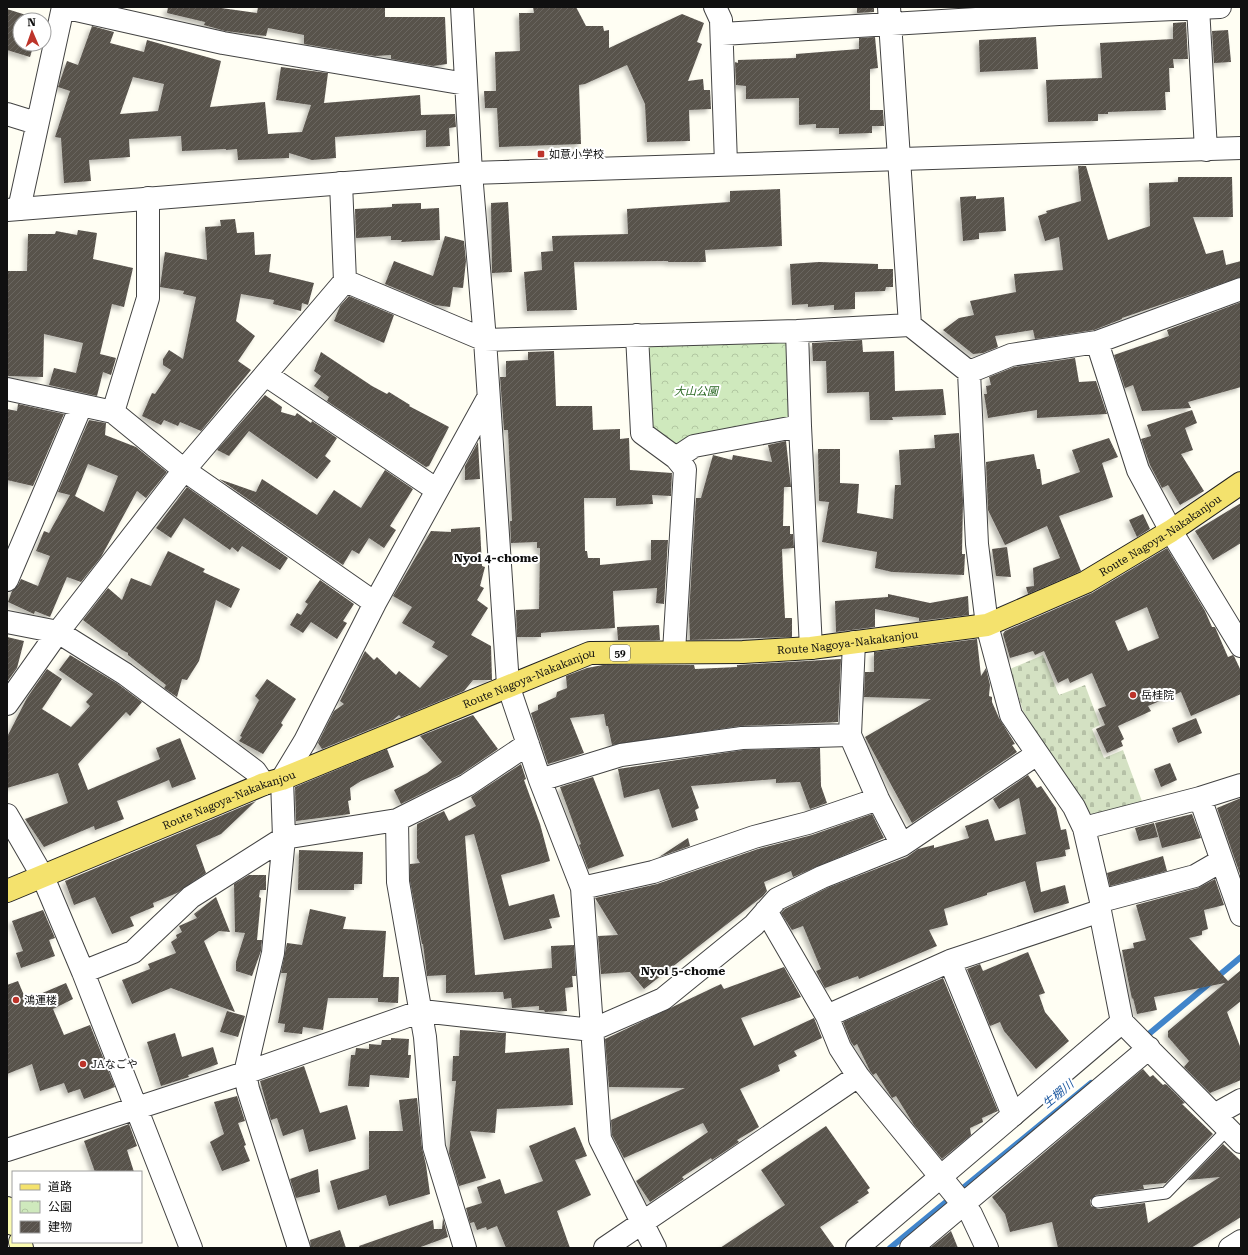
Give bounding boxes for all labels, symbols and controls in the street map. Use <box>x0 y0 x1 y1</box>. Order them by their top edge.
north arrow <box>12 12 52 52</box>
text: N <box>27 16 37 29</box>
place label: 如意小学校 <box>549 148 604 161</box>
marker: 如意小学校 <box>536 149 546 159</box>
park label: 大山公園 <box>674 385 720 398</box>
street label: Route Nagoya-Nakakanjou <box>1097 492 1224 579</box>
district label: Nyoi 4-chome <box>454 551 538 565</box>
street label: Route Nagoya-Nakakanjou <box>777 628 919 656</box>
road number: 59 <box>610 645 630 661</box>
street label: Route Nagoya-Nakakanjou <box>461 646 595 711</box>
place label: 岳桂院 <box>1141 689 1174 702</box>
marker: 岳桂院 <box>1128 690 1138 700</box>
street label: Route Nagoya-Nakakanjou <box>161 768 297 832</box>
district label: Nyoi 5-chome <box>641 964 725 978</box>
place label: 鴻運楼 <box>24 994 57 1007</box>
marker: 鴻運楼 <box>11 995 21 1005</box>
place label: JAなごや <box>91 1058 138 1071</box>
marker: JAなごや <box>78 1059 88 1069</box>
water label: 生棚川 <box>1040 1076 1078 1111</box>
legend <box>12 1171 142 1243</box>
text: 道路 <box>48 1180 72 1194</box>
text: 公園 <box>48 1200 72 1214</box>
text: 建物 <box>48 1220 72 1234</box>

